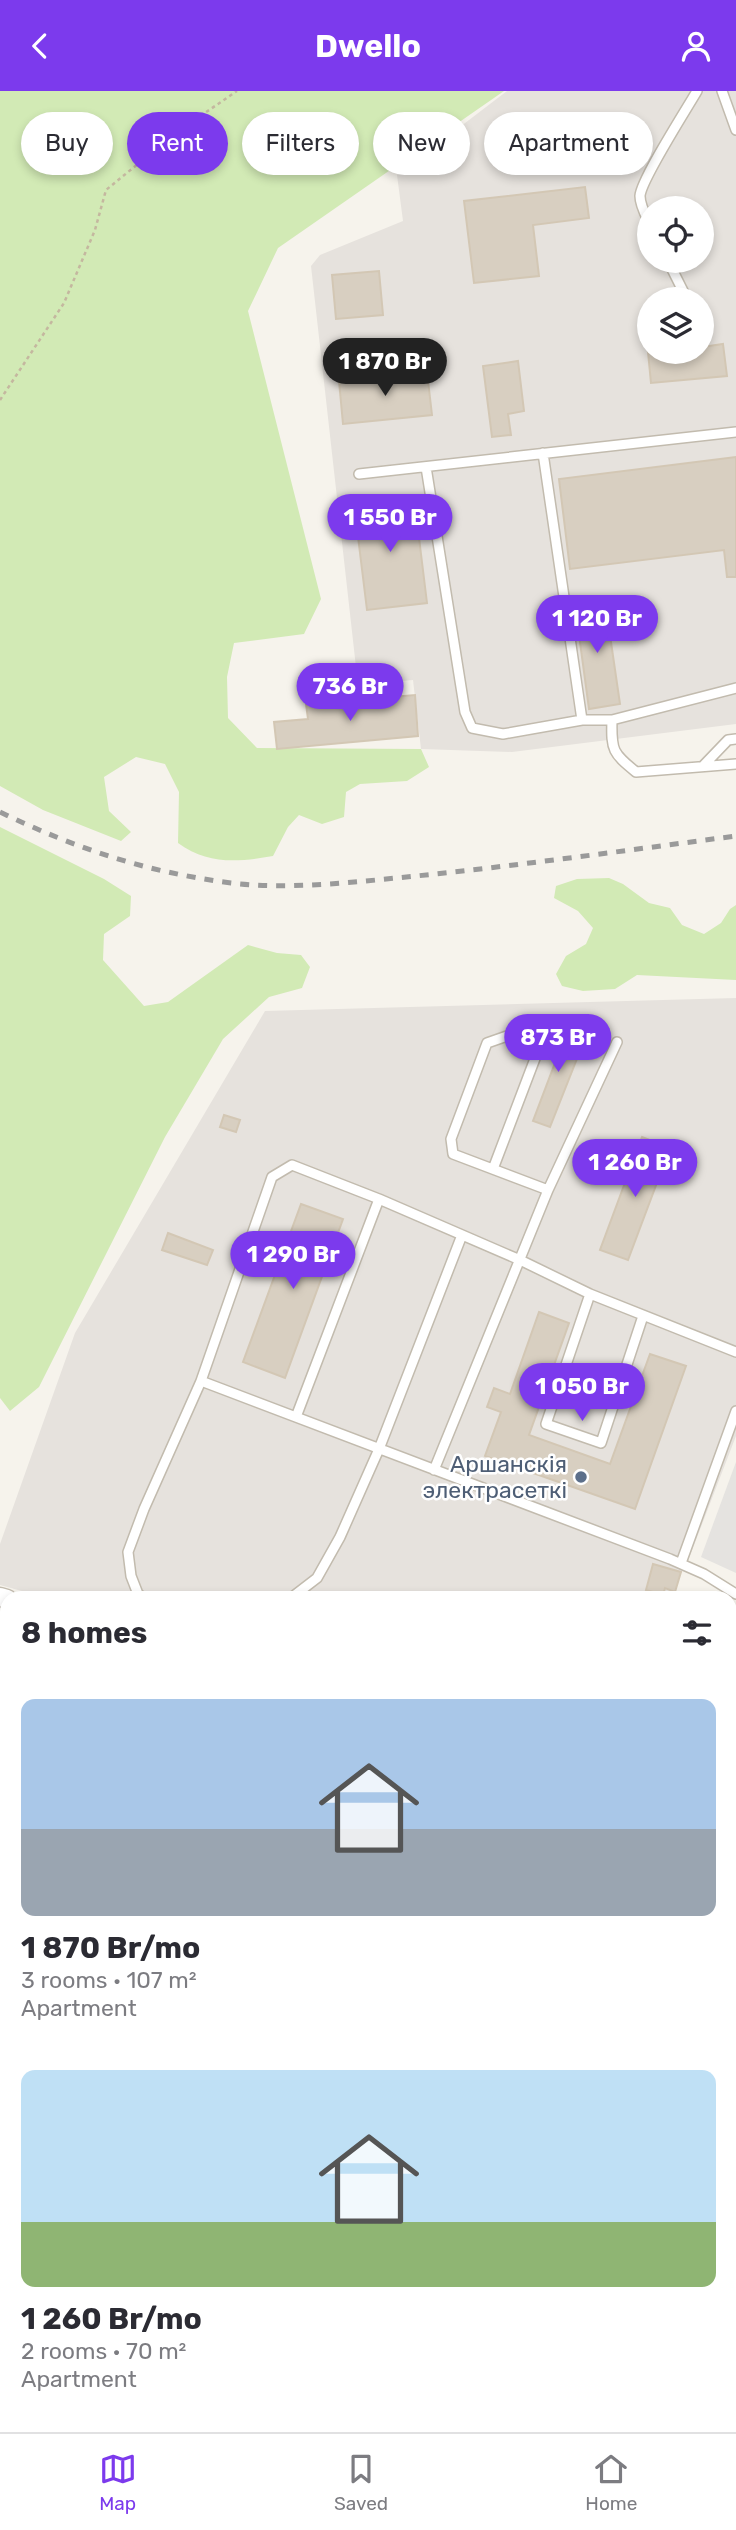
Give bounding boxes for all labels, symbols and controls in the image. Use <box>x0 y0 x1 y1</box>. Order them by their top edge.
icon: back <box>21 27 59 65</box>
text: Dwello <box>315 27 421 65</box>
icon: person <box>677 27 715 65</box>
chip: Buy <box>21 112 113 175</box>
chip: Rent <box>127 112 228 175</box>
chip: Filters <box>242 112 359 175</box>
chip: New <box>373 112 470 175</box>
chip: Apartment <box>484 112 653 175</box>
map controls <box>637 196 714 364</box>
button: locate <box>637 196 714 273</box>
button: layers <box>637 287 714 364</box>
pin: 1 870 Br <box>313 338 457 398</box>
text: 1 870 Br <box>339 347 431 375</box>
pin: 1 550 Br <box>318 495 462 554</box>
text: 1 550 Br <box>343 503 437 531</box>
pin: 1 120 Br <box>525 595 669 655</box>
text: 1 120 Br <box>552 604 642 632</box>
pin: 736 Br <box>293 663 407 723</box>
text: 736 Br <box>313 672 387 700</box>
pin: 873 Br <box>501 1014 615 1074</box>
text: 873 Br <box>520 1023 596 1051</box>
pin: 1 260 Br <box>563 1139 707 1199</box>
text: 1 260 Br <box>588 1148 682 1176</box>
pin: 1 290 Br <box>221 1231 365 1291</box>
text: 1 290 Br <box>246 1240 340 1268</box>
pin: 1 050 Br <box>510 1363 654 1423</box>
text: 1 050 Br <box>535 1372 629 1400</box>
place label: Аршанскія электрасеткі <box>423 1450 567 1504</box>
marker: Аршанскія электрасеткі <box>573 1469 589 1485</box>
icon: filters <box>678 1614 716 1652</box>
text: 8 homes <box>21 1615 147 1651</box>
icon: home <box>306 1745 432 1871</box>
text: 1 870 Br/mo <box>21 1930 200 1966</box>
text: 3 rooms · 107 m² <box>21 1966 197 1994</box>
text: Apartment <box>21 1994 137 2022</box>
icon: home <box>306 2116 432 2242</box>
text: 1 260 Br/mo <box>21 2301 202 2337</box>
text: 2 rooms · 70 m² <box>21 2337 186 2365</box>
text: Apartment <box>21 2365 137 2393</box>
tab: Map <box>99 2450 137 2515</box>
tab: Saved <box>334 2450 388 2515</box>
tab: Home <box>585 2450 637 2515</box>

